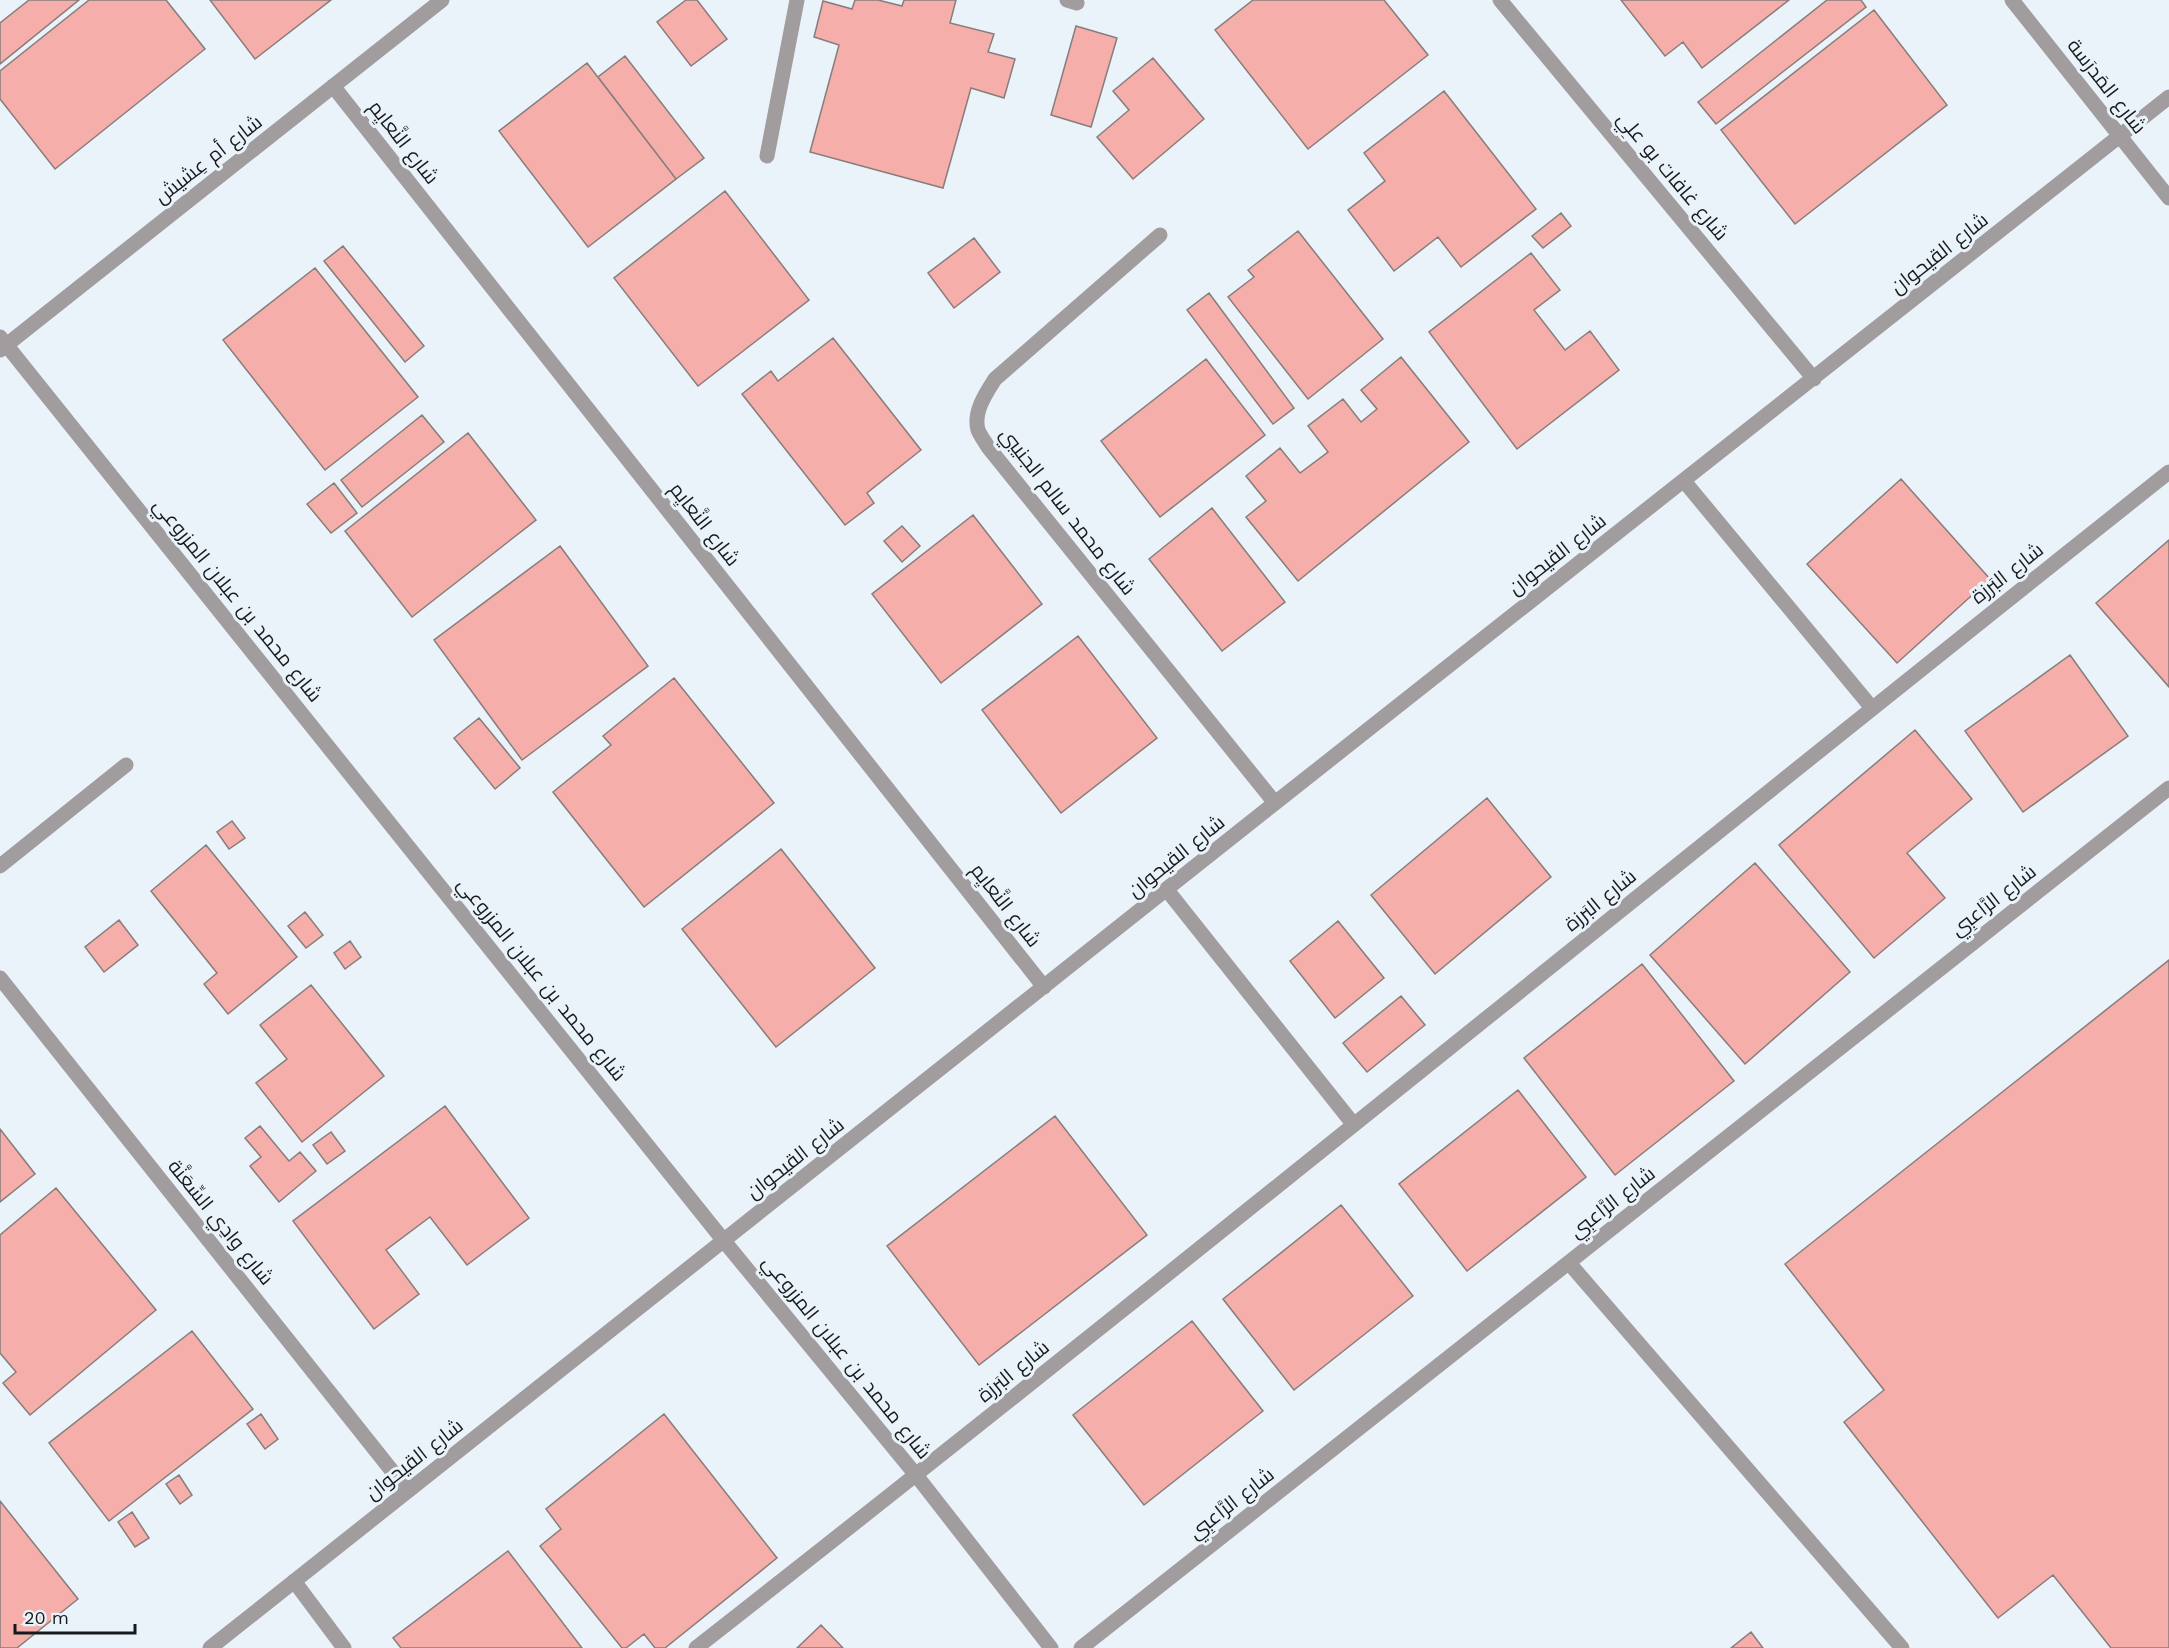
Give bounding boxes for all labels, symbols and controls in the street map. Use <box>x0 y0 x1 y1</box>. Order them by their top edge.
street label: شارع المَدرَسة <box>2061 34 2152 140</box>
street label: شارع النَّعايِم <box>362 95 444 190</box>
street label: شارع غافات بو علِي <box>1609 107 1734 248</box>
street label: شارع أم عِشيش <box>149 109 268 210</box>
street label: شارع القيحوان <box>1885 207 1994 300</box>
street label: شارع محمد سالم الجنيبي <box>992 422 1141 602</box>
street label: شارع النَّعايِم <box>663 477 745 572</box>
street label: شارع محمد بن عبلان المزروعي <box>145 493 328 709</box>
street label: شارع القيحوان <box>1503 508 1612 601</box>
street label: شارع البَرزة <box>1966 537 2049 610</box>
street label: شارع القيحوان <box>1123 810 1230 904</box>
street label: شارع النَّعايِم <box>964 858 1046 953</box>
street label: شارع الرَّاعبِي <box>1945 859 2043 944</box>
street label: شارع البَرزة <box>1559 864 1642 938</box>
street label: شارع محمد بن عبلان المزروعي <box>449 872 632 1088</box>
street label: شارع القيحوان <box>741 1112 850 1205</box>
street label: شارع وادِي السِّعَنَّة <box>160 1154 279 1292</box>
street label: شارع الرَّاعبِي <box>1564 1161 1662 1246</box>
street label: شارع محمد بن عبلان المزروعي <box>754 1250 937 1466</box>
street label: شارع البَرزة <box>972 1335 1055 1409</box>
street label: شارع القيحوان <box>360 1413 469 1506</box>
street label: شارع الرَّاعبِي <box>1183 1462 1281 1547</box>
scale bar <box>15 1597 135 1635</box>
text: 20 m <box>24 1607 69 1628</box>

